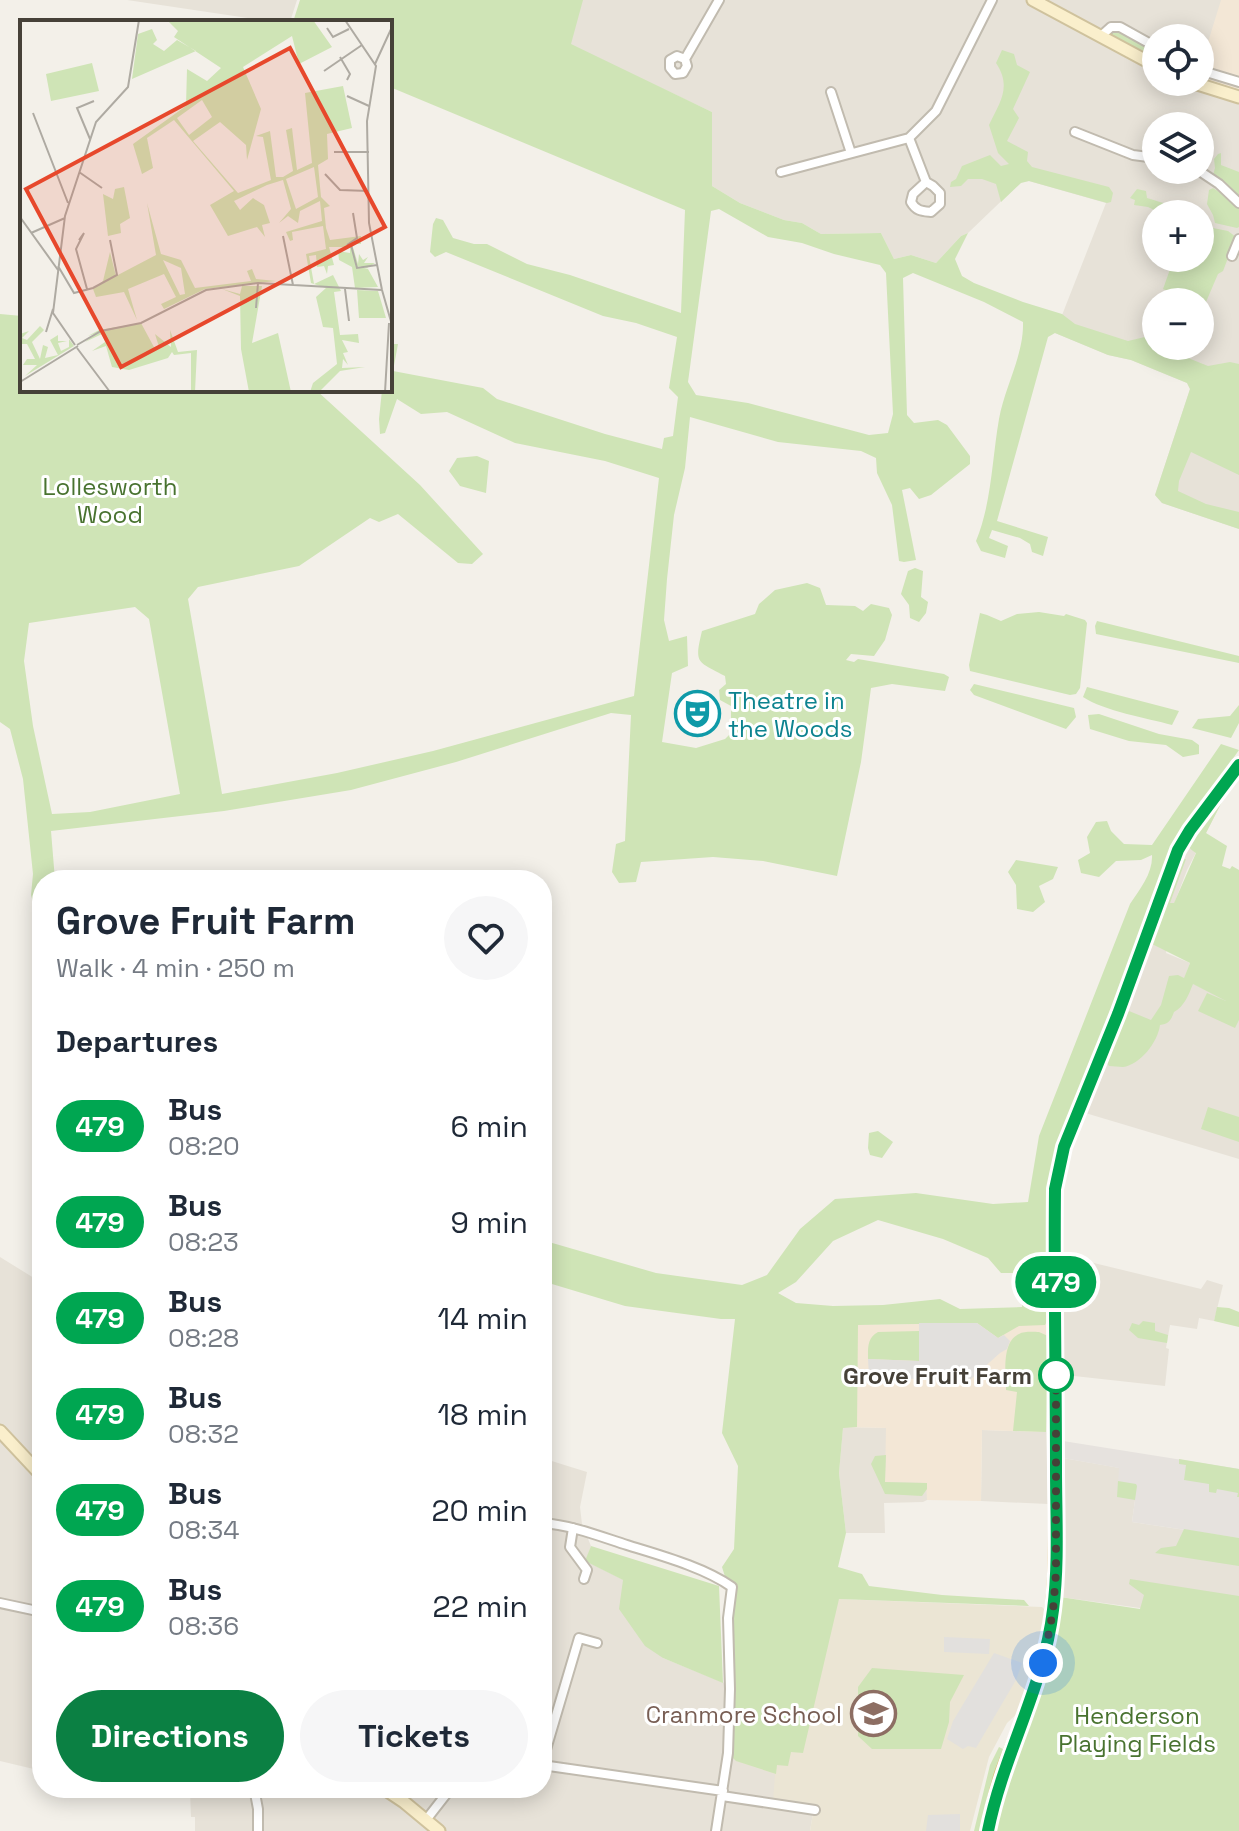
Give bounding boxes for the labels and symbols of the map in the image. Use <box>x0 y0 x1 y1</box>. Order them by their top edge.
inset map <box>20 20 392 392</box>
park label: Lollesworth Wood <box>43 471 177 530</box>
place label: Theatre in the Woods <box>728 685 852 744</box>
theatre icon: Theatre in the Woods <box>673 690 721 738</box>
line badge: 479 <box>1010 1256 1102 1308</box>
marker: Grove Fruit Farm <box>1039 1358 1073 1392</box>
place label: Grove Fruit Farm <box>843 1360 1032 1391</box>
your location <box>1023 1643 1063 1683</box>
school or university icon: Cranmore School <box>849 1690 897 1738</box>
place label: Cranmore School <box>646 1699 842 1730</box>
park label: Henderson Playing Fields <box>1058 1700 1216 1759</box>

